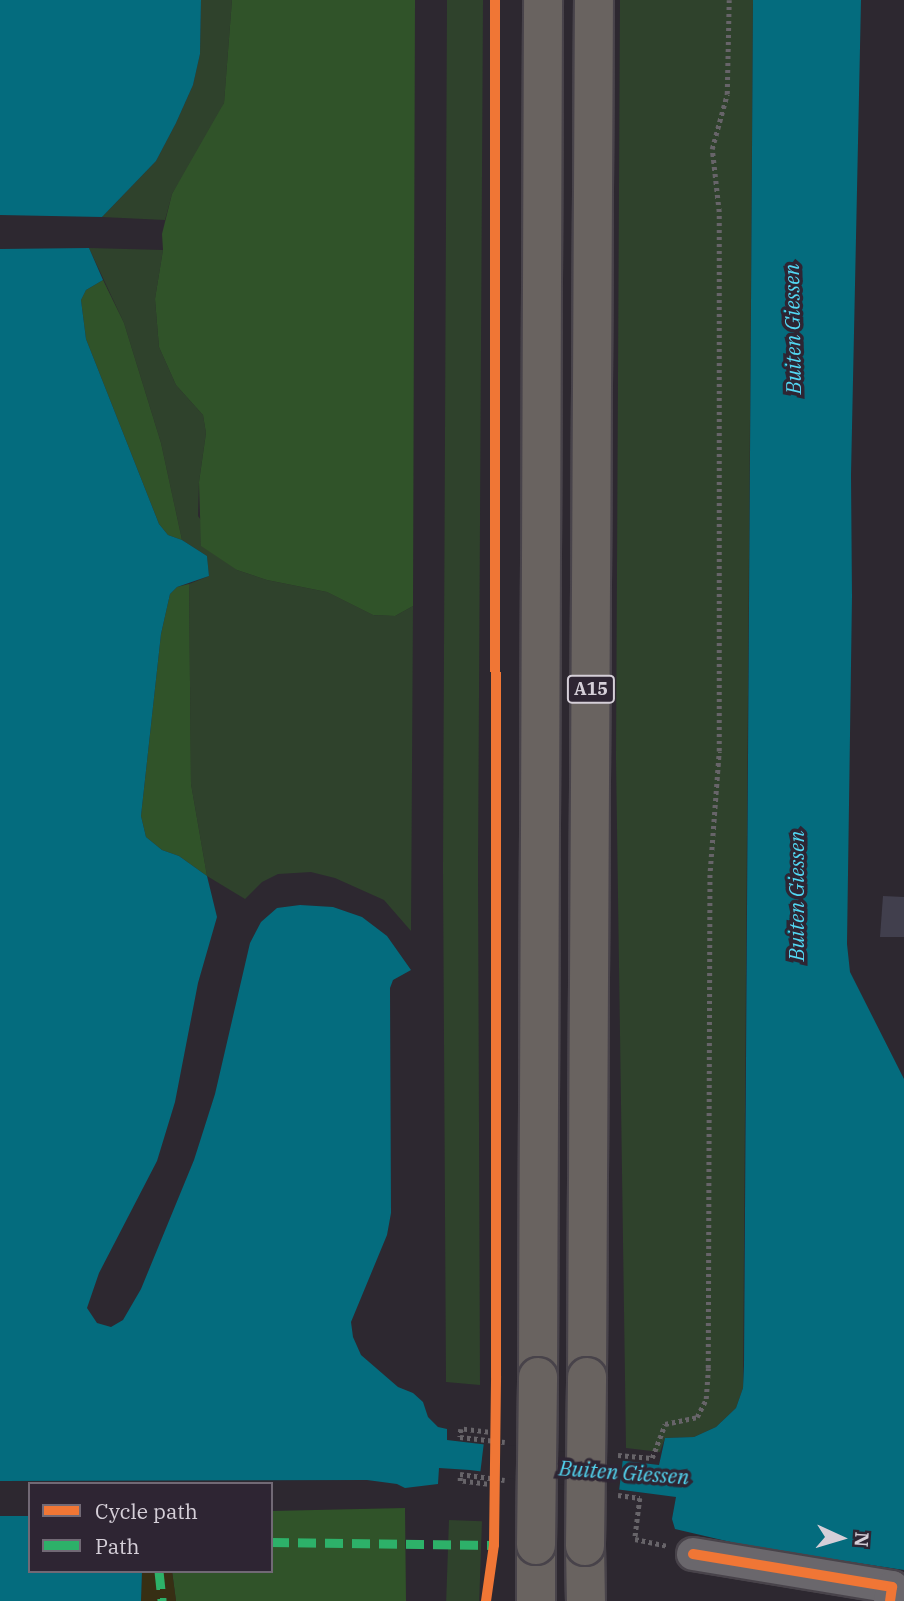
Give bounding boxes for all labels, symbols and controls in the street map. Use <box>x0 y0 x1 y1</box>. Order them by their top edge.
water label: Buiten Giessen <box>778 263 806 395</box>
road number: A15 <box>566 674 616 704</box>
water label: Buiten Giessen <box>783 831 809 961</box>
water label: Buiten Giessen <box>558 1455 690 1489</box>
legend <box>28 1482 273 1573</box>
text: Cycle path <box>95 1497 198 1525</box>
north arrow <box>806 1503 876 1573</box>
text: N <box>849 1531 874 1548</box>
text: Path <box>95 1532 140 1560</box>

